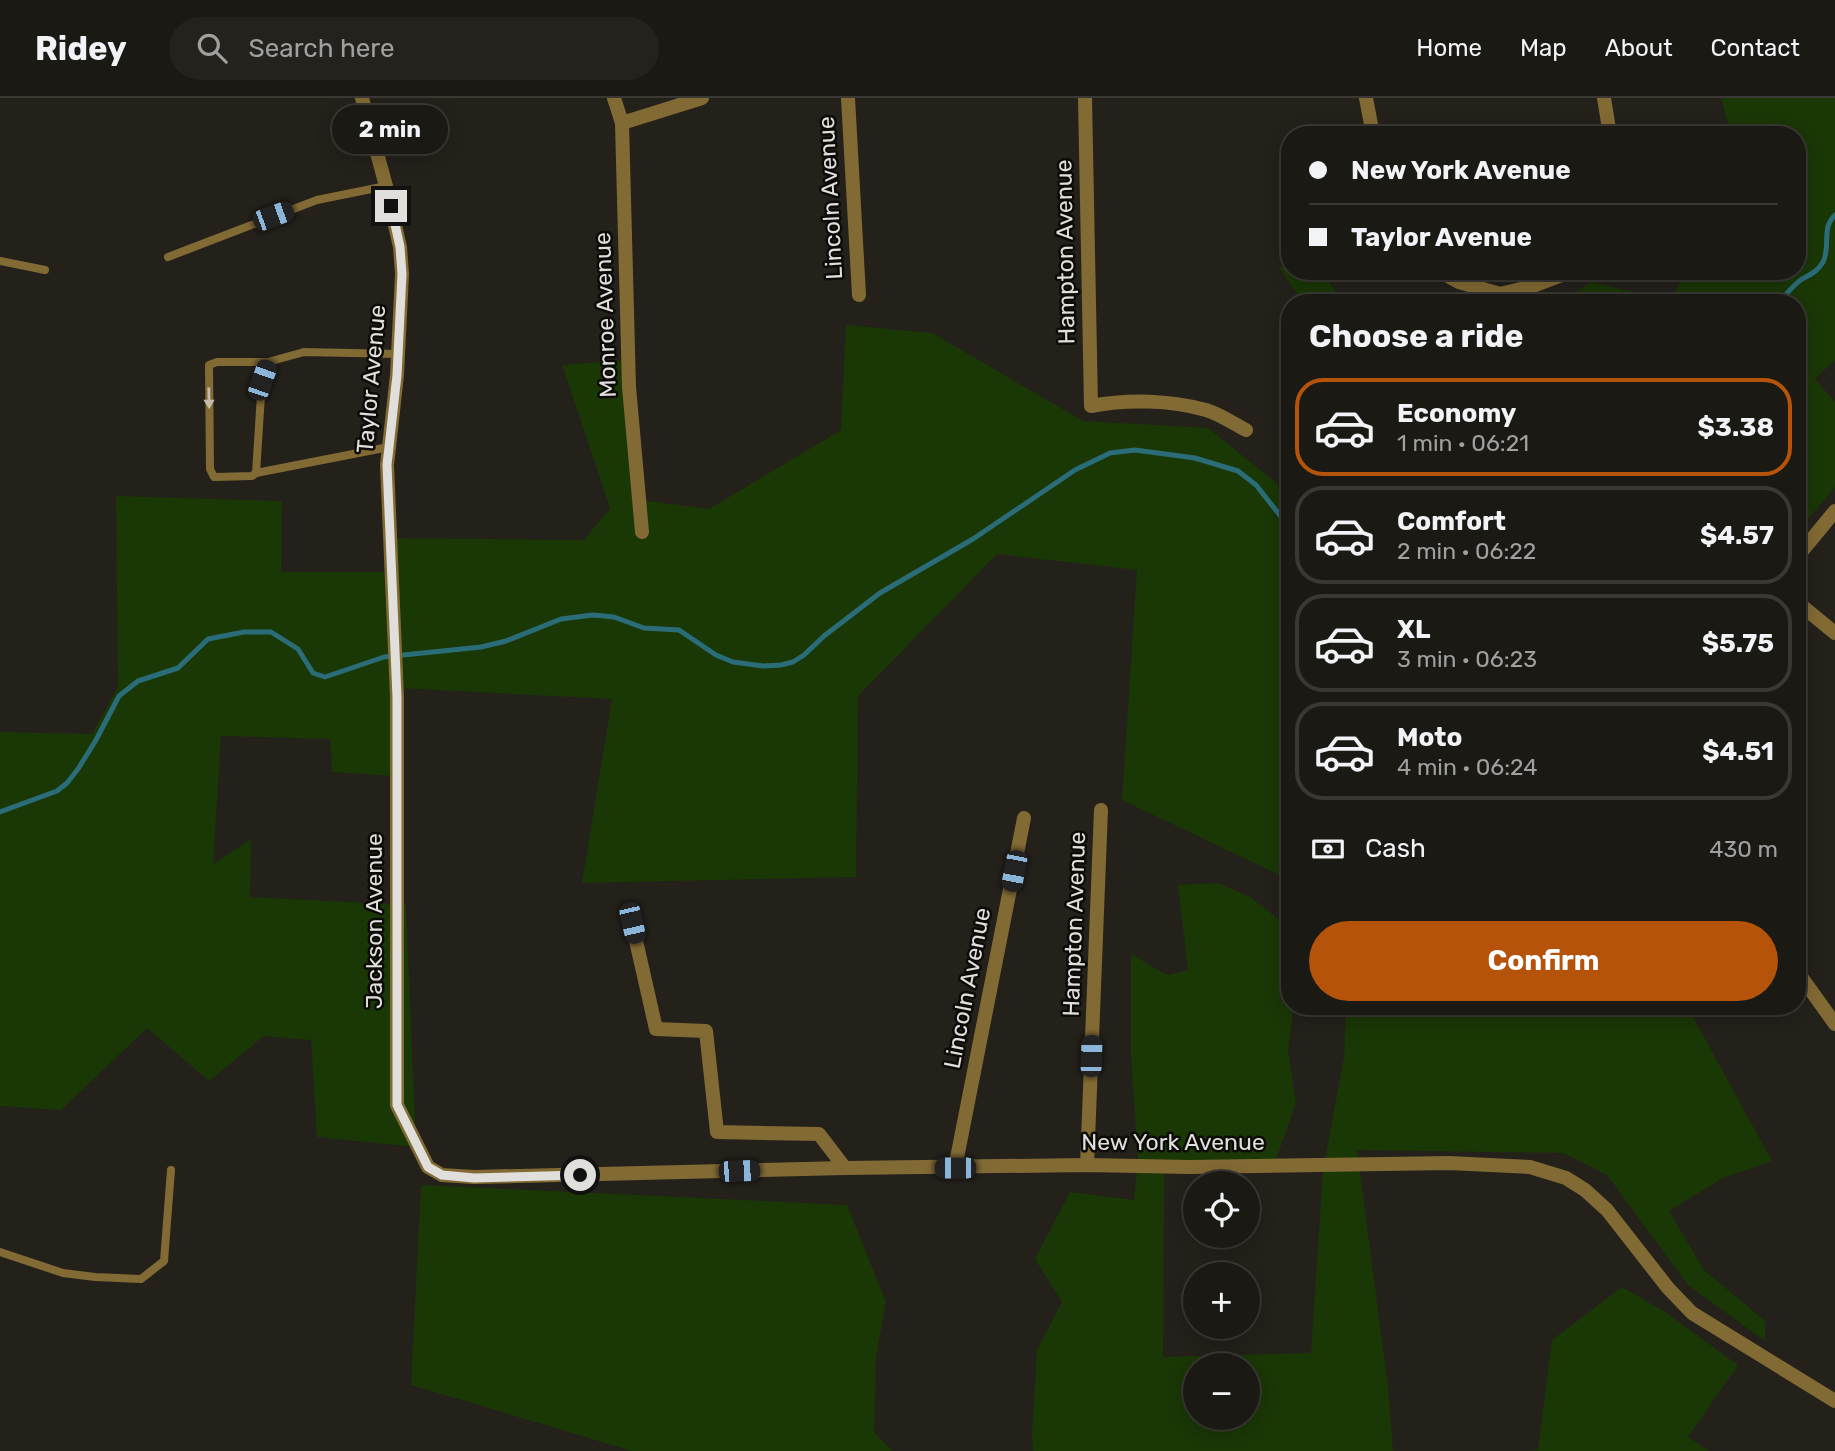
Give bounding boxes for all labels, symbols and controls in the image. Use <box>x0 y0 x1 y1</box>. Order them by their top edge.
search box <box>169 17 659 80</box>
text: Ridey <box>35 29 127 68</box>
icon: search <box>193 29 231 67</box>
text: Search here <box>249 33 394 64</box>
text: Home <box>1416 34 1482 62</box>
text: Map <box>1520 34 1567 62</box>
text: About <box>1605 34 1673 62</box>
text: Contact <box>1711 34 1800 62</box>
callout: 2 min <box>333 105 449 154</box>
text: 2 min <box>359 115 421 143</box>
street label: Lincoln Avenue <box>812 116 848 280</box>
text: New York Avenue <box>1351 155 1571 186</box>
street label: Hampton Avenue <box>1049 159 1081 345</box>
route end <box>375 190 407 222</box>
car <box>250 199 297 233</box>
text: Taylor Avenue <box>1351 222 1532 253</box>
street label: Monroe Avenue <box>588 232 622 398</box>
street label: Taylor Avenue <box>351 304 391 454</box>
text: Choose a ride <box>1309 317 1523 355</box>
car <box>246 357 279 403</box>
one-way arrow <box>203 387 215 409</box>
icon: car <box>1313 396 1376 459</box>
text: Economy <box>1397 398 1516 429</box>
text: $3.38 <box>1697 412 1774 443</box>
text: 1 min · 06:21 <box>1397 429 1529 457</box>
icon: car <box>1313 504 1376 567</box>
text: Comfort <box>1397 506 1506 537</box>
text: $4.57 <box>1700 520 1774 551</box>
text: 2 min · 06:22 <box>1397 537 1536 565</box>
icon: car <box>1313 612 1376 675</box>
text: XL <box>1397 614 1430 645</box>
text: $5.75 <box>1702 628 1774 659</box>
text: 3 min · 06:23 <box>1397 645 1537 673</box>
icon: car <box>1313 720 1376 783</box>
text: Moto <box>1397 722 1462 753</box>
text: $4.51 <box>1702 736 1774 767</box>
text: 4 min · 06:24 <box>1397 753 1538 781</box>
icon: cash <box>1309 830 1347 868</box>
street label: Hampton Avenue <box>1057 831 1091 1017</box>
street label: Jackson Avenue <box>360 833 388 1009</box>
text: Cash <box>1365 833 1426 864</box>
text: 430 m <box>1709 835 1778 863</box>
car <box>1000 848 1029 894</box>
car <box>618 900 647 946</box>
street label: Lincoln Avenue <box>938 905 996 1071</box>
button: Confirm <box>1309 921 1778 1001</box>
car <box>1080 1035 1103 1077</box>
street label: New York Avenue <box>1081 1128 1265 1156</box>
car <box>935 1158 977 1179</box>
route start <box>564 1159 596 1191</box>
car <box>718 1160 761 1182</box>
map controls <box>1183 1171 1260 1430</box>
button: locate <box>1183 1171 1260 1248</box>
button: + <box>1183 1262 1260 1339</box>
button: − <box>1183 1353 1260 1430</box>

